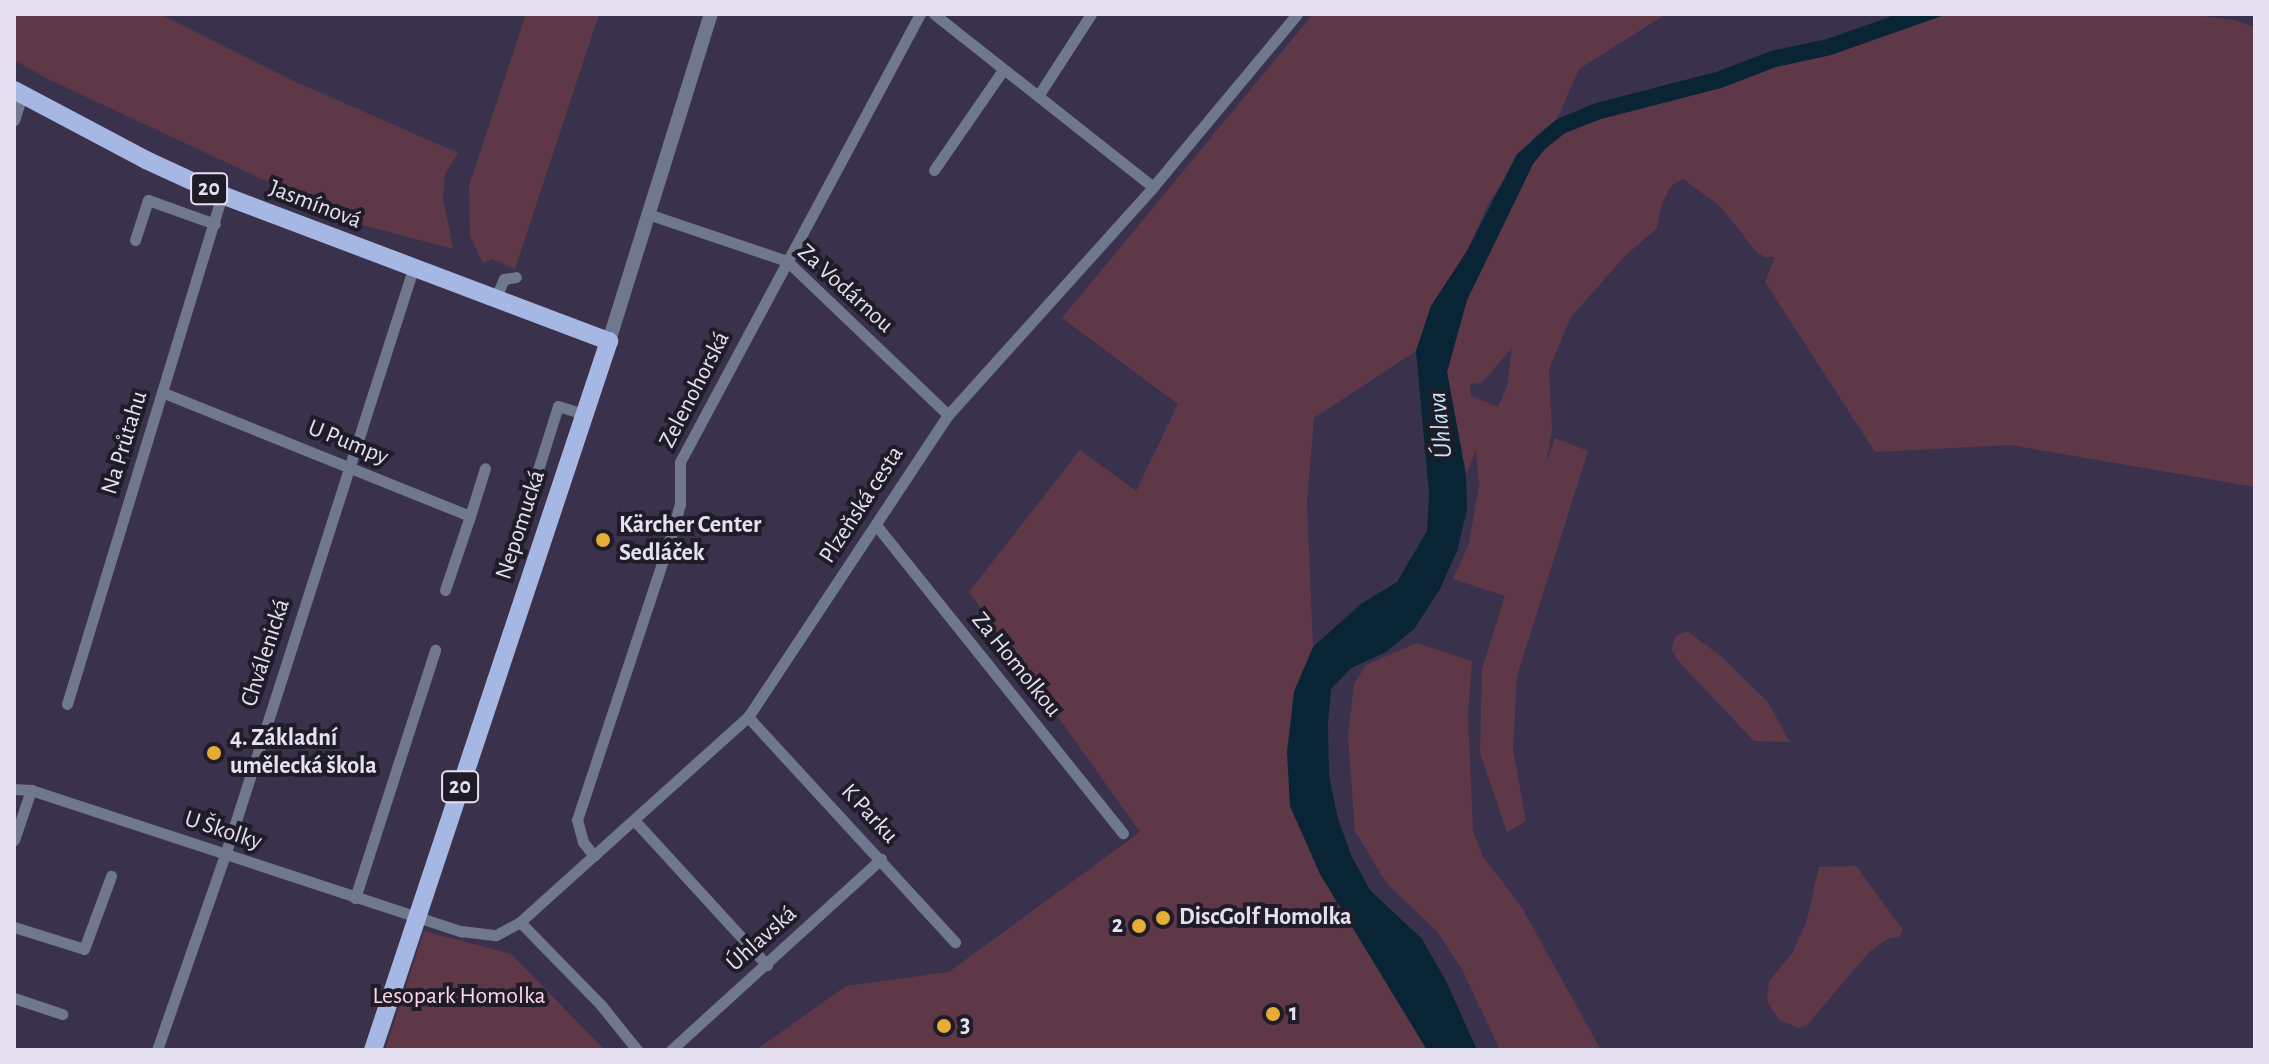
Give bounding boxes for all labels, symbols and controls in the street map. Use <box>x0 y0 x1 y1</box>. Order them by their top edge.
road number: 20 <box>189 171 229 207</box>
street label: Jasmínová <box>265 174 365 236</box>
street label: Za Vodárnou <box>791 238 899 340</box>
street label: Zelenohorská <box>653 327 737 453</box>
street label: Na Průtahu <box>96 388 154 498</box>
water label: Úhlava <box>1422 390 1460 460</box>
street label: U Pumpy <box>303 414 393 472</box>
street label: Plzeňská cesta <box>814 441 910 569</box>
street label: Nepomucká <box>490 467 552 583</box>
place label: Kärcher Center Sedláček <box>619 512 761 568</box>
marker: Kärcher Center Sedláček <box>594 531 612 549</box>
street label: Chválenická <box>235 596 297 710</box>
street label: Za Homolkou <box>965 607 1067 723</box>
place label: 4. Základní umělecká škola <box>230 725 377 781</box>
marker: 4. Základní umělecká škola <box>205 744 223 762</box>
road number: 20 <box>440 769 480 805</box>
street label: K Parku <box>834 778 904 850</box>
street label: U Školky <box>181 805 265 857</box>
street label: Úhlavská <box>721 900 803 978</box>
place label: DiscGolf Homolka <box>1179 904 1352 932</box>
marker: DiscGolf Homolka <box>1154 909 1172 927</box>
place label: 2 <box>1112 912 1123 940</box>
marker: 2 <box>1130 917 1148 935</box>
park label: Lesopark Homolka <box>372 983 546 1011</box>
place label: 1 <box>1289 1000 1298 1028</box>
marker: 1 <box>1264 1005 1282 1023</box>
place label: 3 <box>960 1012 970 1040</box>
marker: 3 <box>935 1017 953 1035</box>

